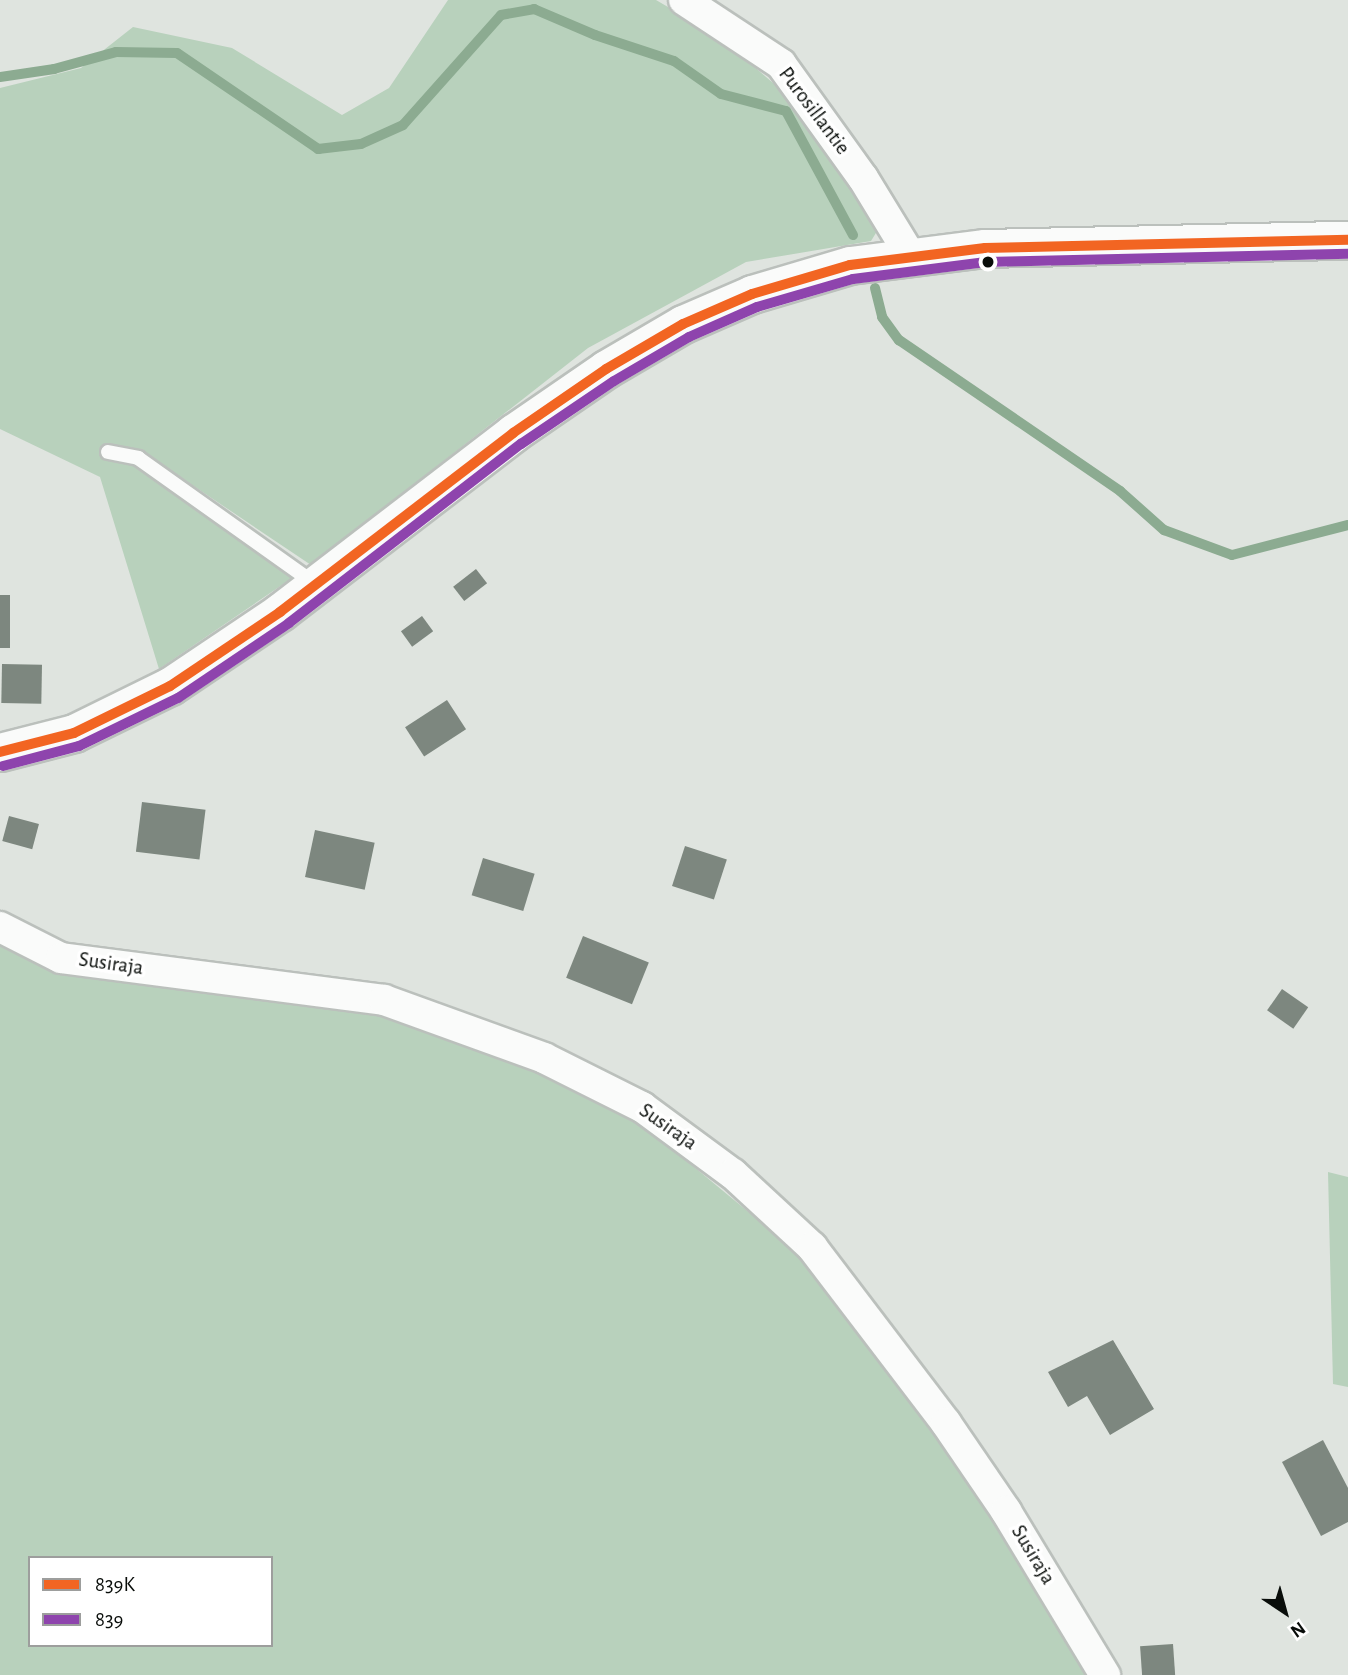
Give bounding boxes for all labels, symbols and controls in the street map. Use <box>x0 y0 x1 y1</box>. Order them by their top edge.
street label: Purosillantie <box>773 62 855 160</box>
unlabelled marker <box>981 255 995 269</box>
street label: Susiraja <box>77 947 145 981</box>
street label: Susiraja <box>634 1098 702 1156</box>
street label: Susiraja <box>1005 1521 1061 1589</box>
legend <box>28 1556 273 1647</box>
text: 839K <box>95 1574 135 1595</box>
north arrow <box>1250 1577 1320 1647</box>
text: 839 <box>95 1609 123 1630</box>
text: N <box>1287 1618 1309 1641</box>

